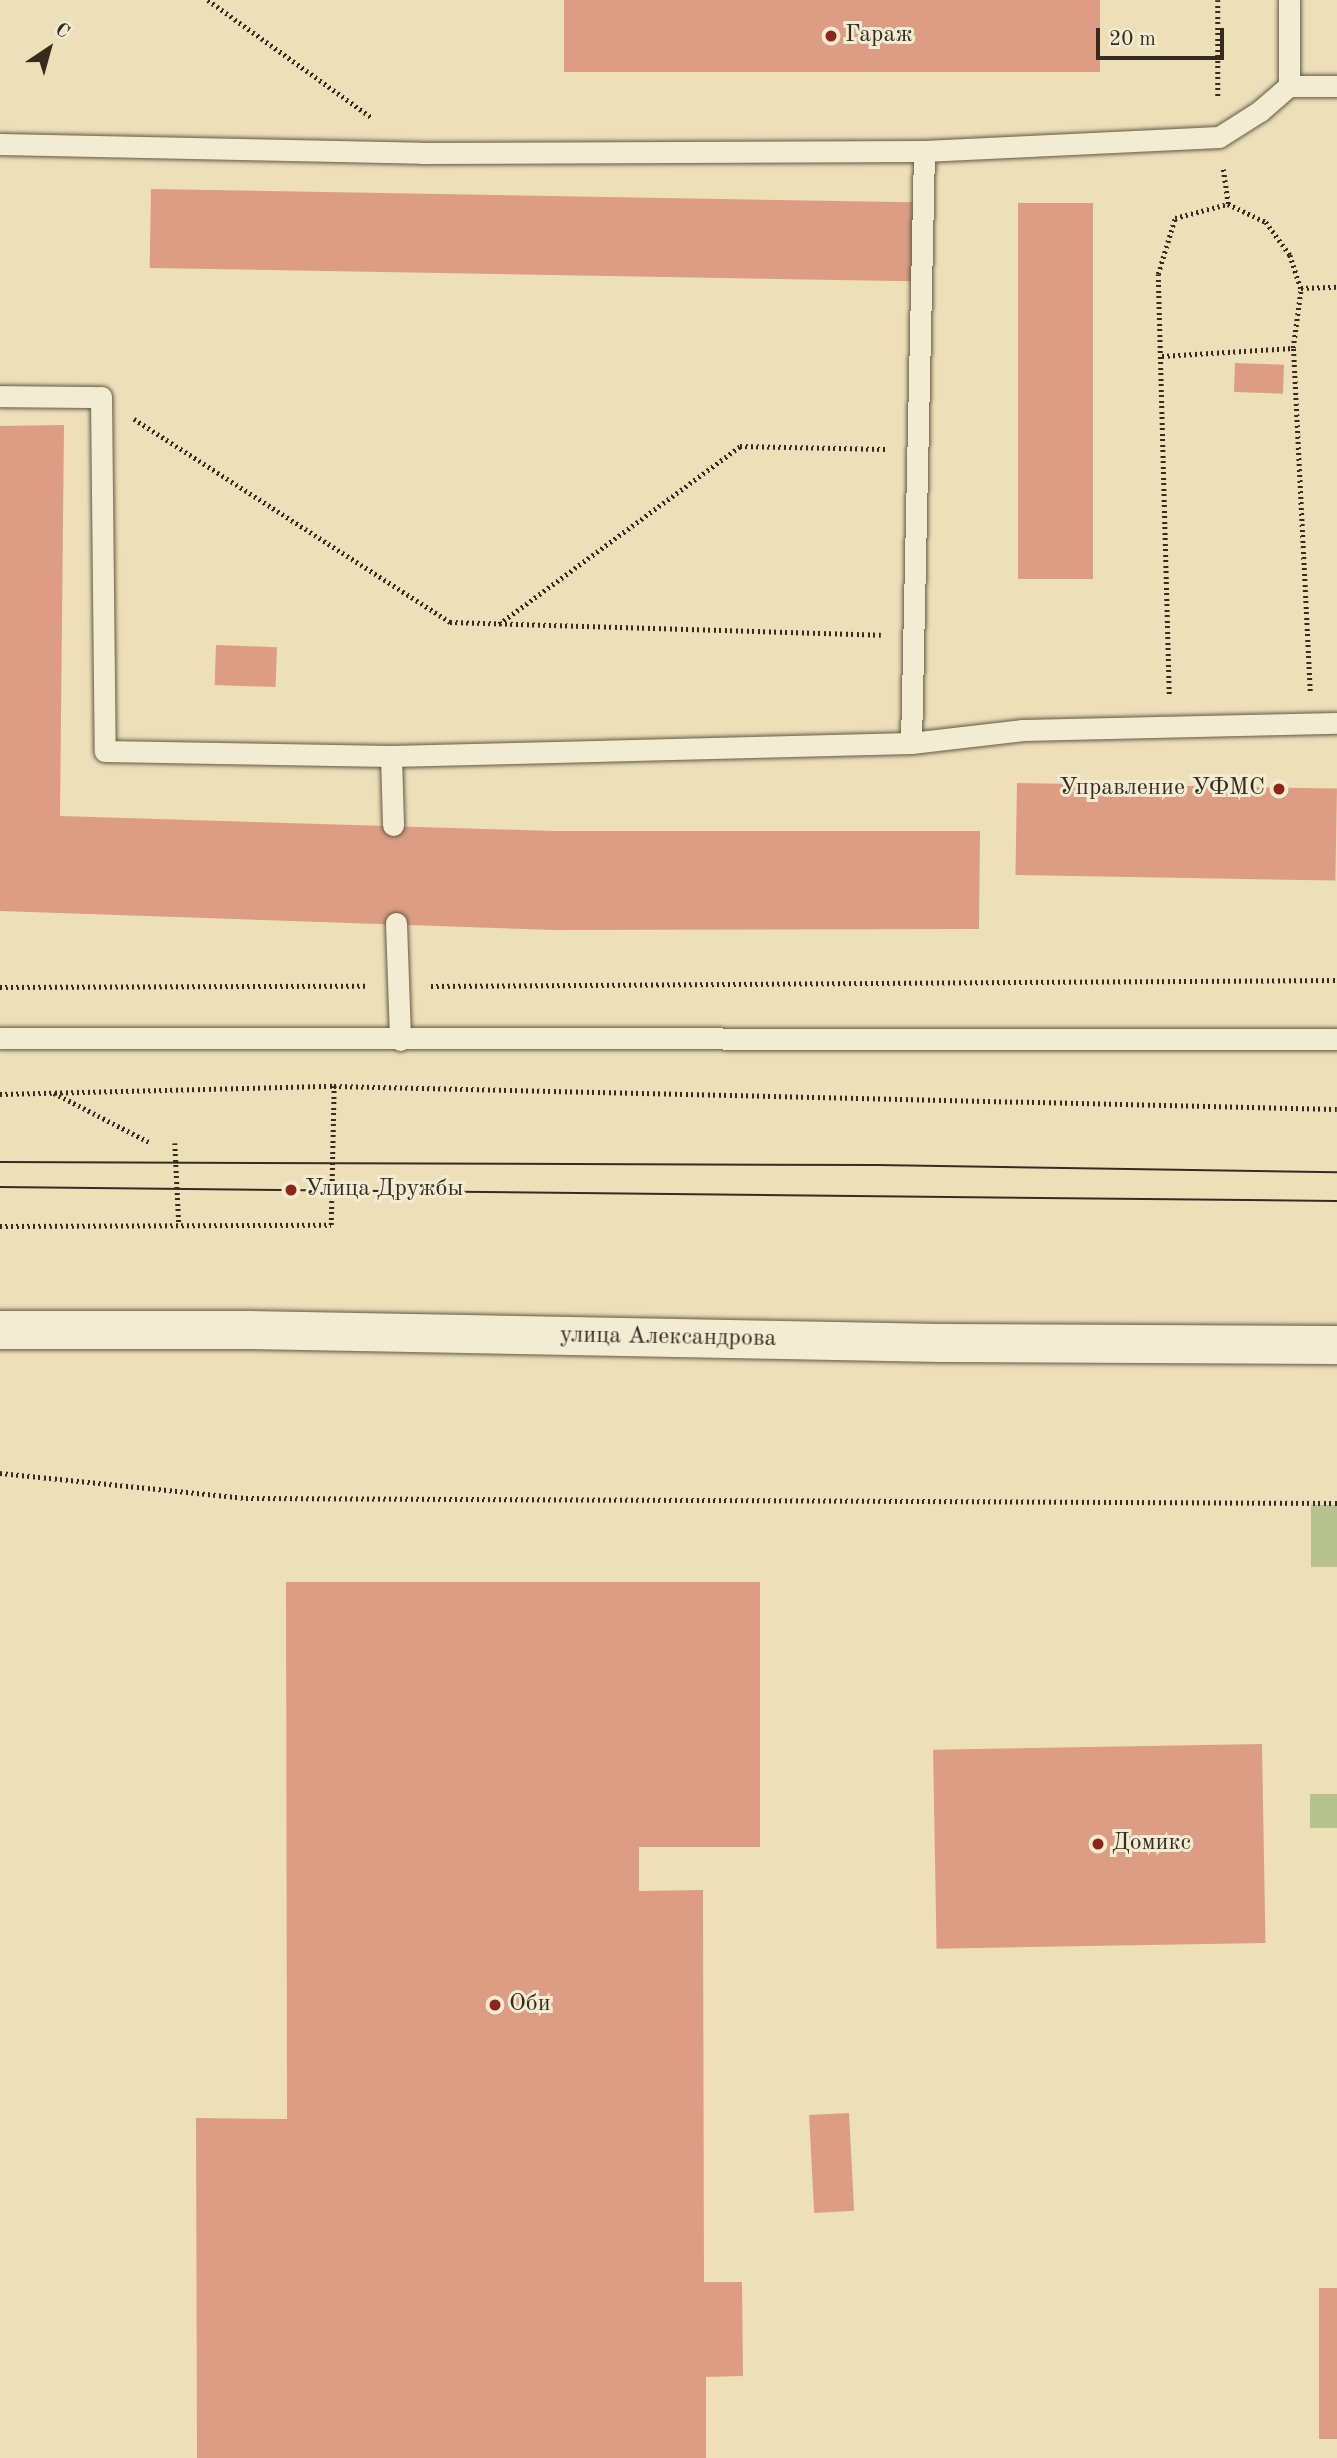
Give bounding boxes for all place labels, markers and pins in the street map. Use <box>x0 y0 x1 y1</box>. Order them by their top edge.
place label: Гараж <box>845 22 913 50</box>
marker: Гараж <box>823 28 839 44</box>
place label: Управление УФМС <box>1059 775 1265 803</box>
marker: Управление УФМС <box>1271 781 1287 797</box>
place label: Улица Дружбы <box>305 1176 463 1204</box>
marker: Улица Дружбы <box>283 1182 299 1198</box>
place label: Домикс <box>1112 1830 1191 1858</box>
marker: Домикс <box>1090 1836 1106 1852</box>
place label: Оби <box>509 1991 551 2019</box>
marker: Оби <box>487 1997 503 2013</box>

